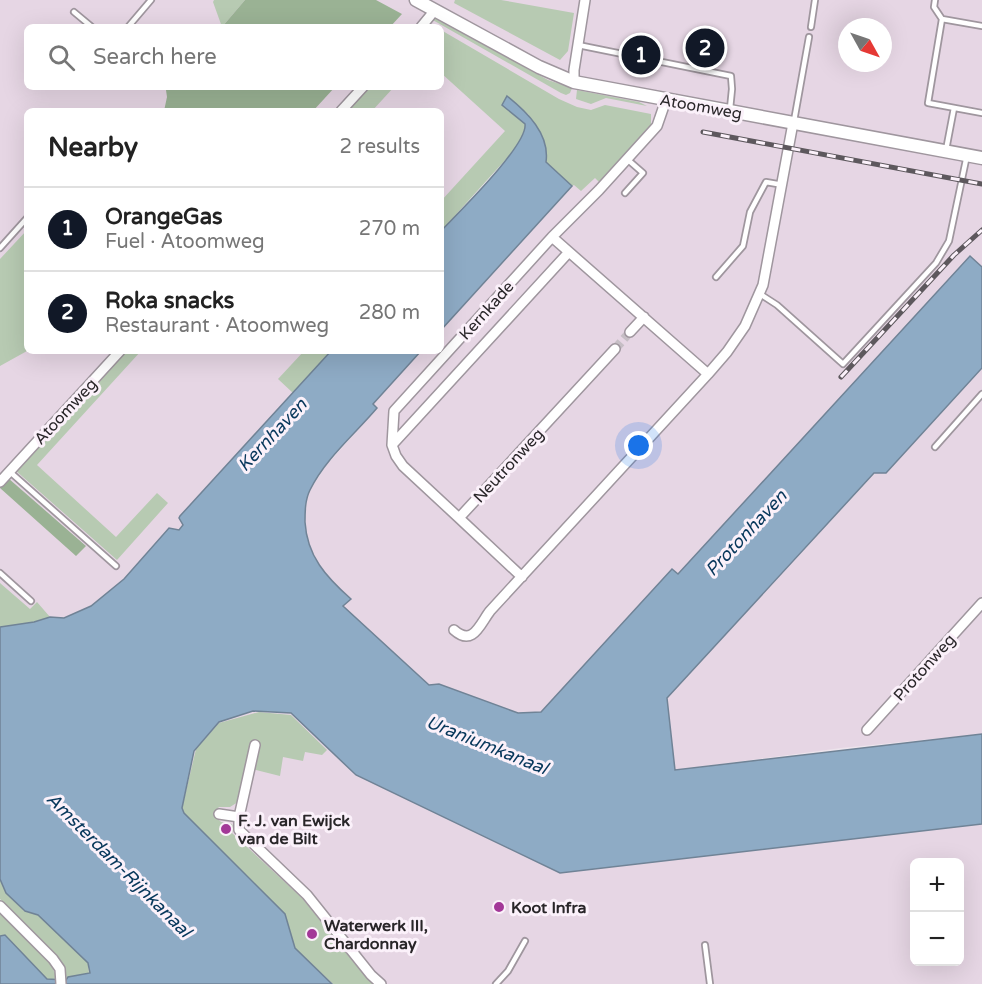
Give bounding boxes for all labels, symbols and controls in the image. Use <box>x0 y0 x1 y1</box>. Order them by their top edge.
north arrow <box>838 18 892 72</box>
search box <box>24 24 444 90</box>
pin: 2 <box>686 26 724 70</box>
pin: 1 <box>622 32 660 78</box>
icon: search <box>45 41 78 74</box>
text: Search here <box>93 44 217 70</box>
street label: Atoomweg <box>658 90 744 124</box>
text: Nearby <box>48 132 138 163</box>
text: 2 results <box>340 135 420 159</box>
text: OrangeGas <box>105 204 223 230</box>
text: 1 <box>61 217 74 241</box>
text: 270 m <box>359 217 420 241</box>
text: Fuel · Atoomweg <box>105 230 265 254</box>
street label: Kernkade <box>455 277 518 344</box>
text: Roka snacks <box>105 288 234 314</box>
text: 2 <box>61 301 74 325</box>
text: 280 m <box>359 301 420 325</box>
text: Restaurant · Atoomweg <box>105 314 329 338</box>
street label: Atoomweg <box>30 374 101 449</box>
water label: Kernhaven <box>233 393 312 476</box>
street label: Neutronweg <box>469 424 548 507</box>
your location <box>624 431 653 460</box>
water label: Protonhaven <box>701 485 792 581</box>
street label: Protonweg <box>889 630 960 705</box>
water label: Uraniumkanaal <box>423 711 553 780</box>
water label: Amsterdam-Rijnkanaal <box>42 788 198 944</box>
place label: F. J. van Ewijck van de Bilt <box>238 811 350 849</box>
marker: F. J. van Ewijck van de Bilt <box>219 822 233 836</box>
map controls <box>910 858 964 966</box>
button: + <box>910 858 964 912</box>
place label: Koot Infra <box>511 898 587 918</box>
marker: Koot Infra <box>492 900 506 914</box>
button: − <box>910 912 964 966</box>
place label: Waterwerk III, Chardonnay <box>324 916 428 954</box>
marker: Waterwerk III, Chardonnay <box>305 927 319 941</box>

